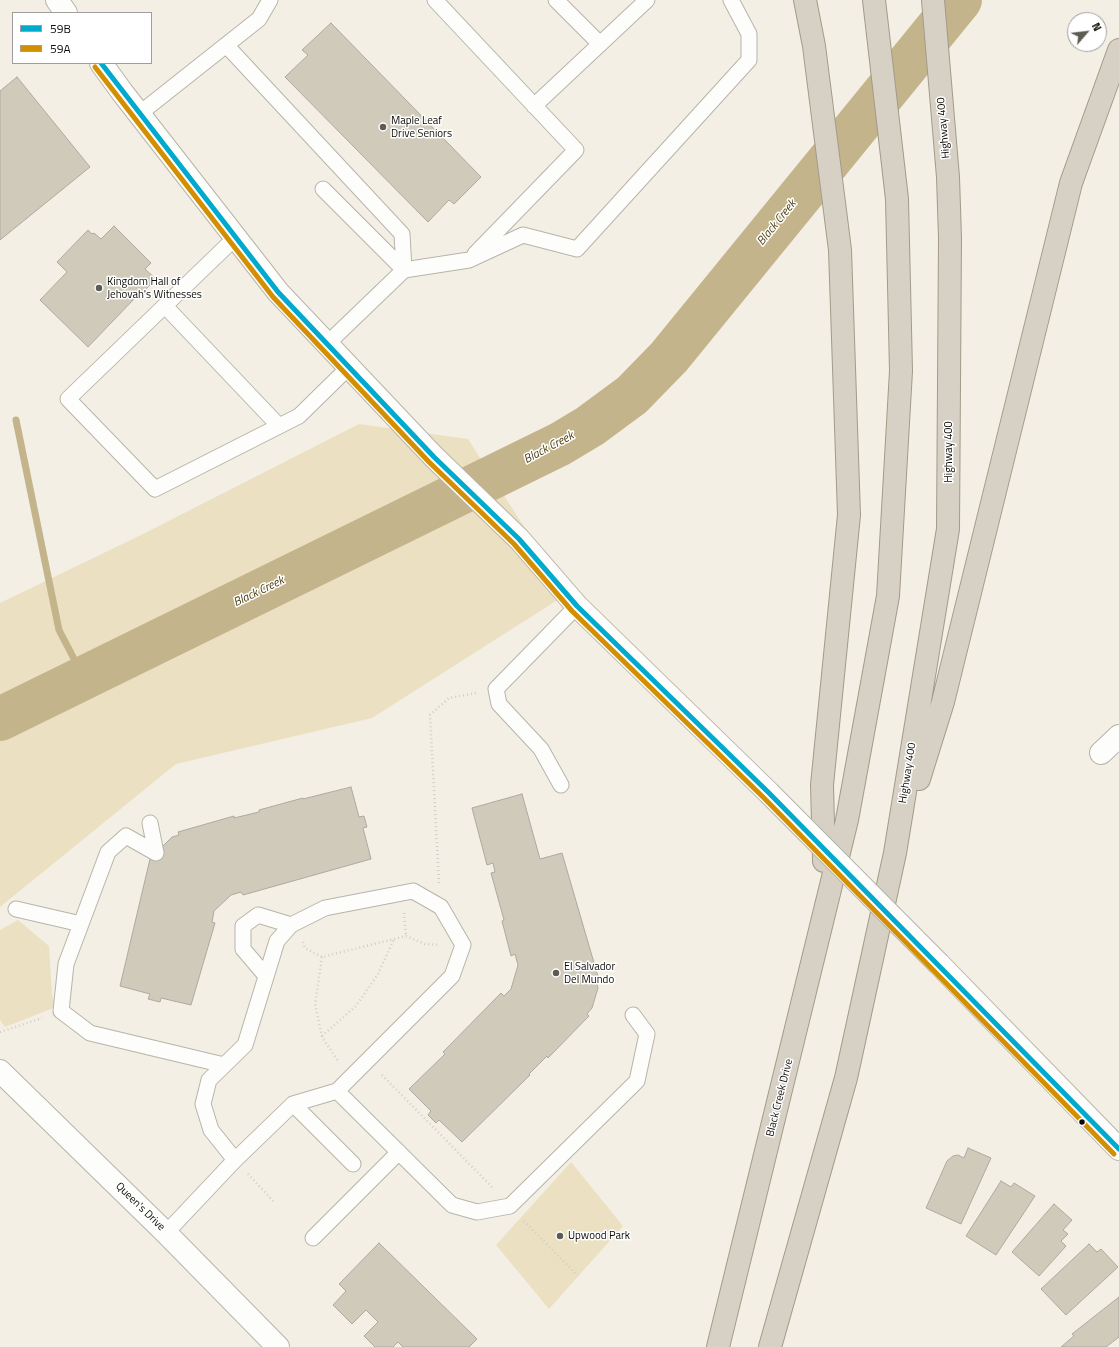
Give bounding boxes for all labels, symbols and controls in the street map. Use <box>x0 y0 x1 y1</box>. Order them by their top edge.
legend <box>12 12 152 64</box>
north arrow <box>1067 12 1107 52</box>
text: 59B <box>50 19 71 38</box>
text: N <box>1088 20 1106 34</box>
text: 59A <box>50 39 71 58</box>
street label: Highway 400 <box>935 97 953 159</box>
place label: Maple Leaf Drive Seniors <box>391 114 452 140</box>
marker: Maple Leaf Drive Seniors <box>378 122 388 132</box>
water label: Black Creek <box>754 197 800 249</box>
place label: Kingdom Hall of Jehovah's Witnesses <box>107 275 202 301</box>
marker: Kingdom Hall of Jehovah's Witnesses <box>94 283 104 293</box>
street label: Highway 400 <box>942 421 956 483</box>
water label: Black Creek <box>522 429 576 467</box>
water label: Black Creek <box>231 574 287 610</box>
street label: Highway 400 <box>897 742 919 804</box>
place label: El Salvador Del Mundo <box>564 960 615 986</box>
marker: El Salvador Del Mundo <box>551 968 561 978</box>
street label: Black Creek Drive <box>764 1058 796 1138</box>
unlabelled marker <box>1077 1117 1087 1127</box>
street label: Queen's Drive <box>112 1180 168 1234</box>
place label: Upwood Park <box>568 1229 630 1243</box>
marker: Upwood Park <box>555 1231 565 1241</box>

